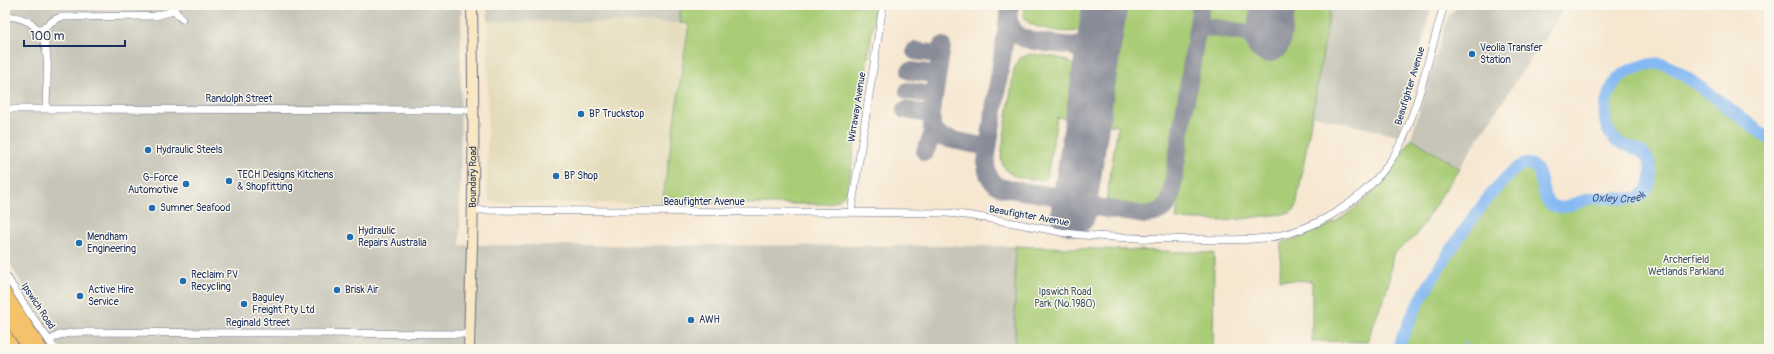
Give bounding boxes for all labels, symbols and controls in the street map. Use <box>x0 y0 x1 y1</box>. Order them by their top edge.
scale bar <box>24 22 125 48</box>
text: 100 m <box>30 29 65 44</box>
place label: Veolia Transfer Station <box>1480 42 1543 66</box>
street label: Beaufighter Avenue <box>1392 45 1428 127</box>
marker: Veolia Transfer Station <box>1467 49 1477 59</box>
street label: Wirraway Avenue <box>846 71 868 143</box>
street label: Randolph Street <box>206 93 273 105</box>
place label: BP Truckstop <box>589 108 644 120</box>
marker: BP Truckstop <box>576 109 586 119</box>
place label: Hydraulic Steels <box>156 144 223 156</box>
marker: Hydraulic Steels <box>143 145 153 155</box>
street label: Boundary Road <box>467 146 479 208</box>
place label: TECH Designs Kitchens & Shopfitting <box>237 169 334 193</box>
place label: BP Shop <box>564 170 598 182</box>
marker: BP Shop <box>551 171 561 181</box>
place label: G-Force Automotive <box>128 172 178 196</box>
marker: TECH Designs Kitchens & Shopfitting <box>224 176 234 186</box>
marker: G-Force Automotive <box>181 179 191 189</box>
water label: Oxley Creek <box>1591 187 1649 205</box>
street label: Beaufighter Avenue <box>663 196 745 208</box>
place label: Sumner Seafood <box>160 202 230 214</box>
marker: Sumner Seafood <box>147 203 157 213</box>
street label: Beaufighter Avenue <box>988 203 1070 229</box>
place label: Hydraulic Repairs Australia <box>358 225 427 249</box>
place label: Mendham Engineering <box>87 231 136 255</box>
marker: Hydraulic Repairs Australia <box>345 232 355 242</box>
marker: Mendham Engineering <box>74 238 84 248</box>
park label: Archerfield Wetlands Parkland <box>1648 254 1724 278</box>
place label: Reclaim PV Recycling <box>191 269 238 293</box>
marker: Reclaim PV Recycling <box>178 276 188 286</box>
street label: Ipswich Road <box>18 280 58 332</box>
place label: Active Hire Service <box>88 284 134 308</box>
place label: Brisk Air <box>345 284 379 296</box>
marker: Brisk Air <box>332 285 342 295</box>
park label: Ipswich Road Park (No.1980) <box>1034 286 1096 310</box>
marker: Active Hire Service <box>75 291 85 301</box>
place label: Baguley Freight Pty Ltd <box>252 292 315 316</box>
marker: Baguley Freight Pty Ltd <box>239 299 249 309</box>
place label: AWH <box>699 314 720 326</box>
marker: AWH <box>686 315 696 325</box>
street label: Reginald Street <box>226 317 291 329</box>

